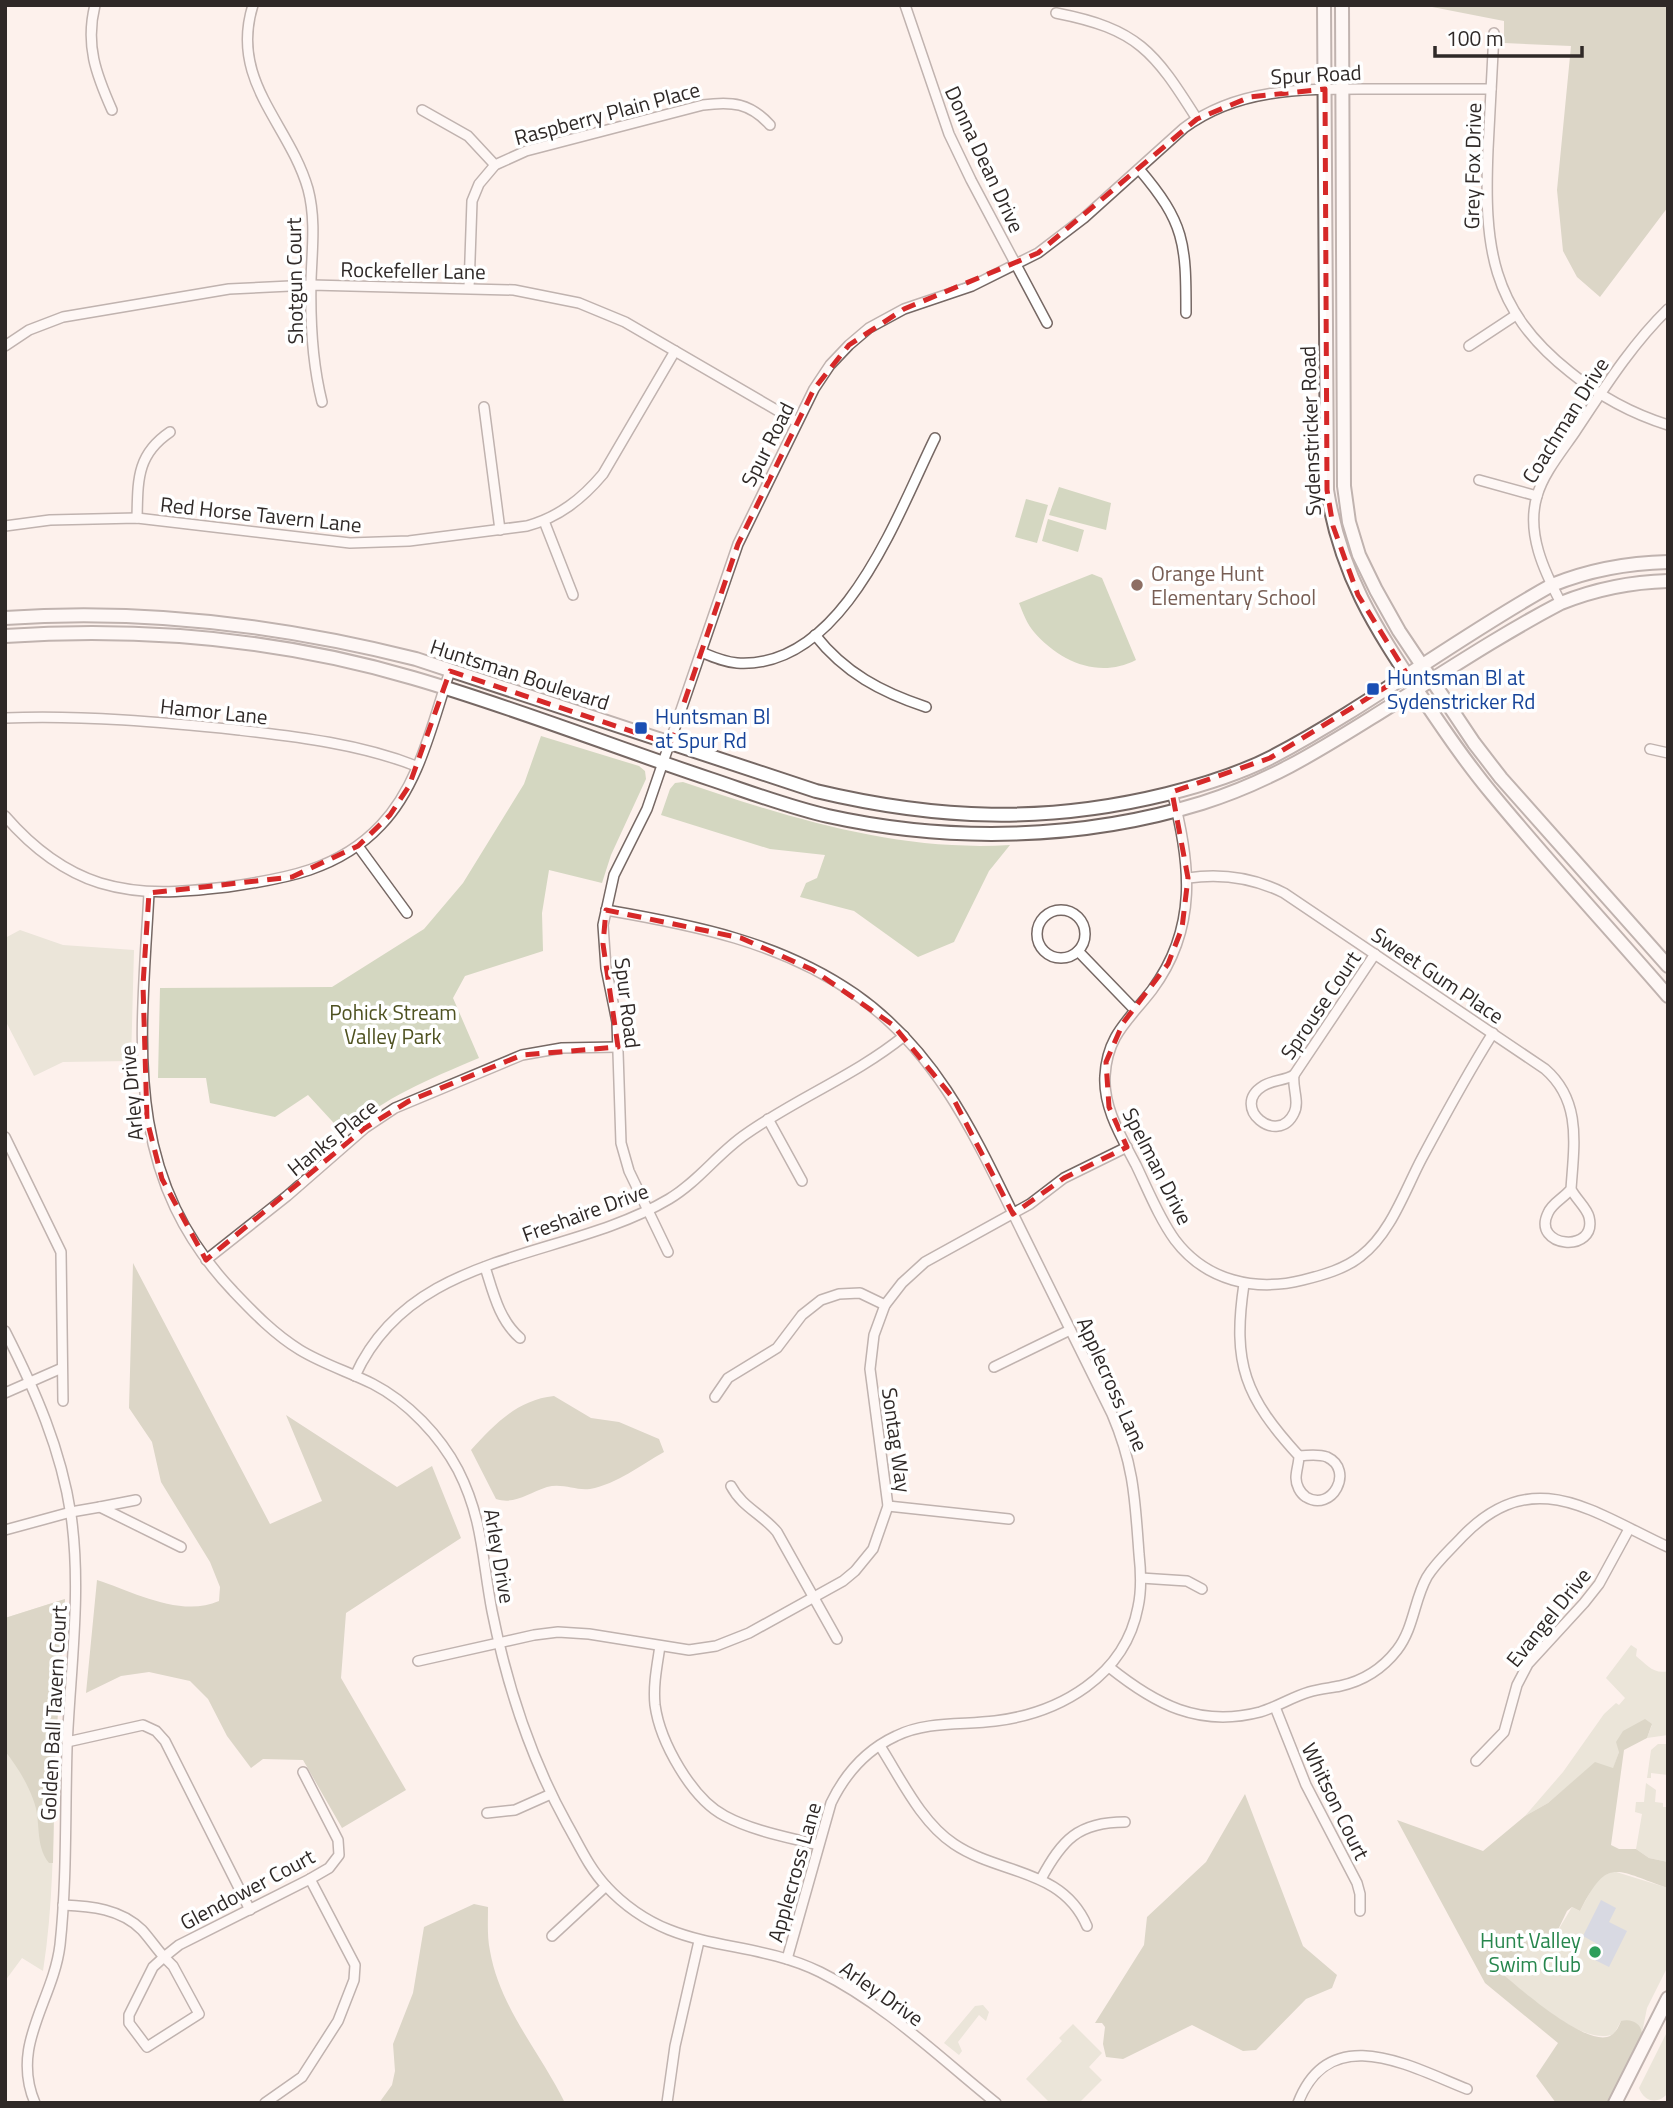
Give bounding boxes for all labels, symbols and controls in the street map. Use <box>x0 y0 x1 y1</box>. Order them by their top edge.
scale bar <box>1435 14 1582 58</box>
text: 100 m <box>1446 22 1503 54</box>
street label: Spur Road <box>1270 56 1362 92</box>
street label: Raspberry Plain Place <box>511 73 703 153</box>
street label: Donna Dean Drive <box>937 80 1033 238</box>
street label: Grey Fox Drive <box>1455 102 1489 230</box>
street label: Shotgun Court <box>277 217 311 345</box>
street label: Rockefeller Lane <box>340 253 486 287</box>
street label: Sydenstricker Road <box>1291 345 1329 517</box>
street label: Coachman Drive <box>1513 351 1617 489</box>
street label: Spur Road <box>732 396 802 492</box>
street label: Red Horse Tavern Lane <box>159 488 363 540</box>
place label: Orange Hunt Elementary School <box>1151 557 1316 613</box>
marker: Orange Hunt Elementary School <box>1129 577 1145 593</box>
street label: Huntsman Boulevard <box>426 630 614 718</box>
place label: Huntsman Bl at Sydenstricker Rd <box>1387 661 1535 717</box>
marker: Huntsman Bl at Sydenstricker Rd <box>1365 681 1381 697</box>
street label: Hamor Lane <box>159 689 269 733</box>
place label: Huntsman Bl at Spur Rd <box>655 700 770 756</box>
marker: Huntsman Bl at Spur Rd <box>633 720 649 736</box>
street label: Sweet Gum Place <box>1365 919 1511 1031</box>
street label: Sprouse Court <box>1272 944 1369 1066</box>
street label: Spur Road <box>607 956 649 1050</box>
park label: Pohick Stream Valley Park <box>329 996 457 1052</box>
street label: Arley Drive <box>111 1044 151 1142</box>
street label: Hanks Place <box>280 1091 384 1183</box>
street label: Spelman Drive <box>1115 1102 1201 1230</box>
street label: Freshaire Drive <box>517 1174 653 1250</box>
street label: Applecross Lane <box>1069 1312 1157 1456</box>
street label: Sontag Way <box>874 1385 920 1495</box>
street label: Arley Drive <box>476 1506 524 1606</box>
street label: Evangel Drive <box>1498 1560 1598 1674</box>
street label: Golden Ball Tavern Court <box>31 1604 75 1822</box>
street label: Whitson Court <box>1294 1737 1378 1866</box>
street label: Applecross Lane <box>759 1798 829 1946</box>
street label: Glendower Court <box>174 1840 321 1938</box>
place label: Hunt Valley Swim Club <box>1480 1924 1581 1980</box>
marker: Hunt Valley Swim Club <box>1587 1944 1603 1960</box>
street label: Arley Drive <box>834 1952 930 2034</box>

